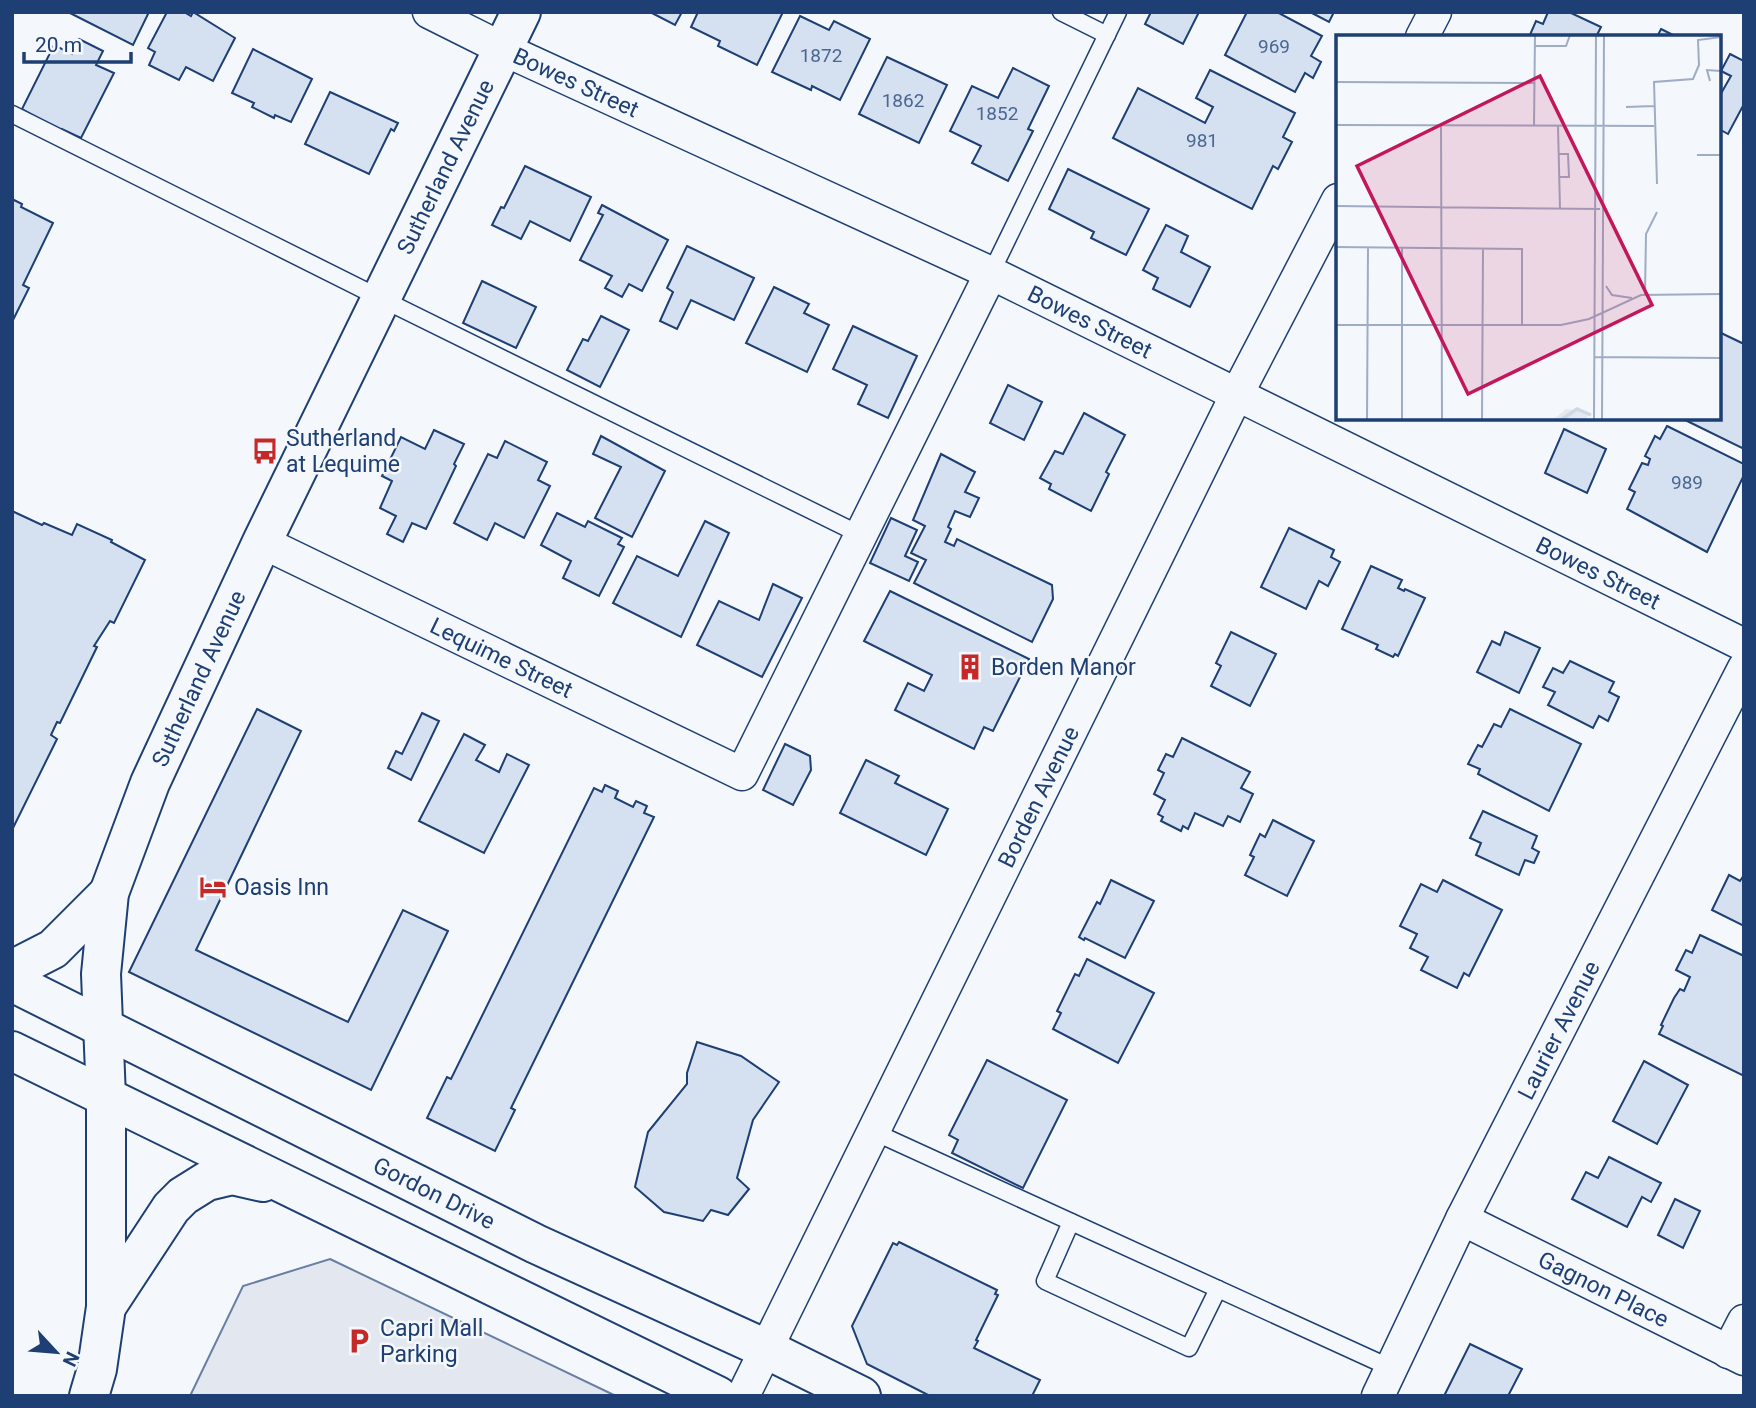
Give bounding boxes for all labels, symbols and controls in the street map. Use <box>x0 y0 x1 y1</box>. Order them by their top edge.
scale bar <box>24 21 131 65</box>
text: 20 m <box>35 33 82 57</box>
house number: 969 <box>1258 35 1290 58</box>
inset map <box>1336 35 1721 420</box>
street label: Bowes Street <box>509 42 643 123</box>
house number: 1872 <box>800 44 842 67</box>
street label: Sutherland Avenue <box>392 75 500 259</box>
house number: 1862 <box>882 89 924 112</box>
house number: 1852 <box>976 102 1018 125</box>
house number: 981 <box>1186 129 1218 152</box>
street label: Bowes Street <box>1023 280 1156 364</box>
place label: Sutherland at Lequime <box>286 425 400 478</box>
bus stop icon: Sutherland at Lequime <box>250 436 280 466</box>
house number: 989 <box>1671 471 1703 494</box>
street label: Bowes Street <box>1531 531 1665 616</box>
street label: Sutherland Avenue <box>146 586 252 771</box>
street label: Lequime Street <box>426 612 577 704</box>
building icon: Borden Manor <box>955 652 985 682</box>
place label: Borden Manor <box>991 654 1136 681</box>
street label: Borden Avenue <box>993 722 1085 872</box>
hotel icon: Oasis Inn <box>198 872 228 902</box>
place label: Oasis Inn <box>234 874 329 901</box>
street label: Laurier Avenue <box>1512 957 1606 1104</box>
street label: Gordon Drive <box>369 1152 499 1235</box>
street label: Gagnon Place <box>1534 1246 1673 1333</box>
place label: Capri Mall Parking <box>380 1315 483 1368</box>
north arrow <box>21 1317 91 1387</box>
parking icon: Capri Mall Parking <box>344 1326 374 1356</box>
text: N <box>58 1348 84 1370</box>

